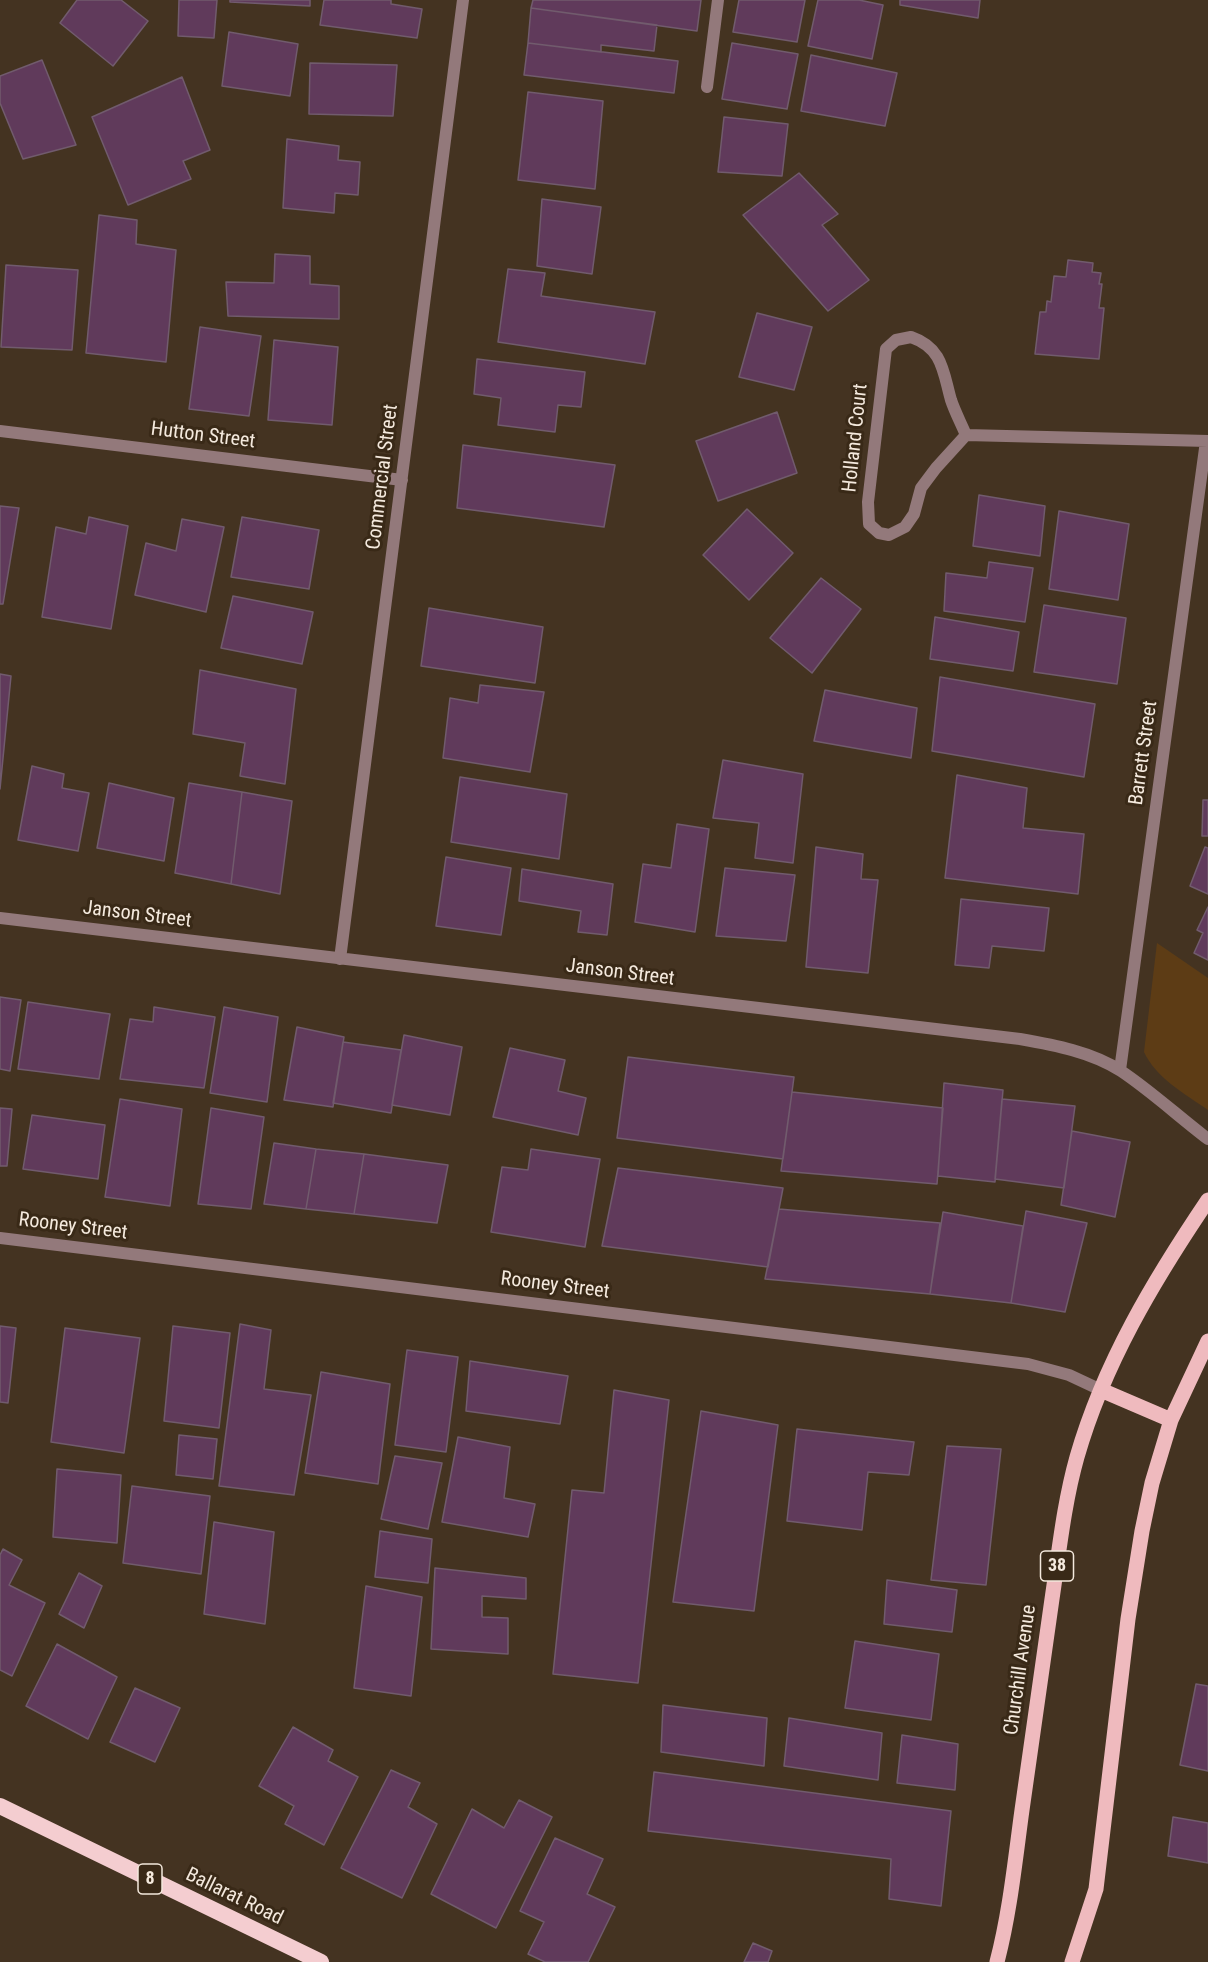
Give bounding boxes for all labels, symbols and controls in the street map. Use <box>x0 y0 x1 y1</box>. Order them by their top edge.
street label: Holland Court <box>838 383 874 493</box>
street label: Commercial Street <box>362 403 404 551</box>
street label: Hutton Street <box>149 418 257 454</box>
street label: Barrett Street <box>1125 699 1163 807</box>
street label: Janson Street <box>81 896 193 934</box>
street label: Janson Street <box>564 954 676 992</box>
street label: Rooney Street <box>17 1208 129 1246</box>
street label: Rooney Street <box>499 1267 611 1305</box>
road number: 38 <box>1040 1551 1074 1581</box>
street label: Churchill Avenue <box>1000 1603 1042 1737</box>
street label: Ballarat Road <box>181 1863 287 1931</box>
road number: 8 <box>138 1864 162 1894</box>

